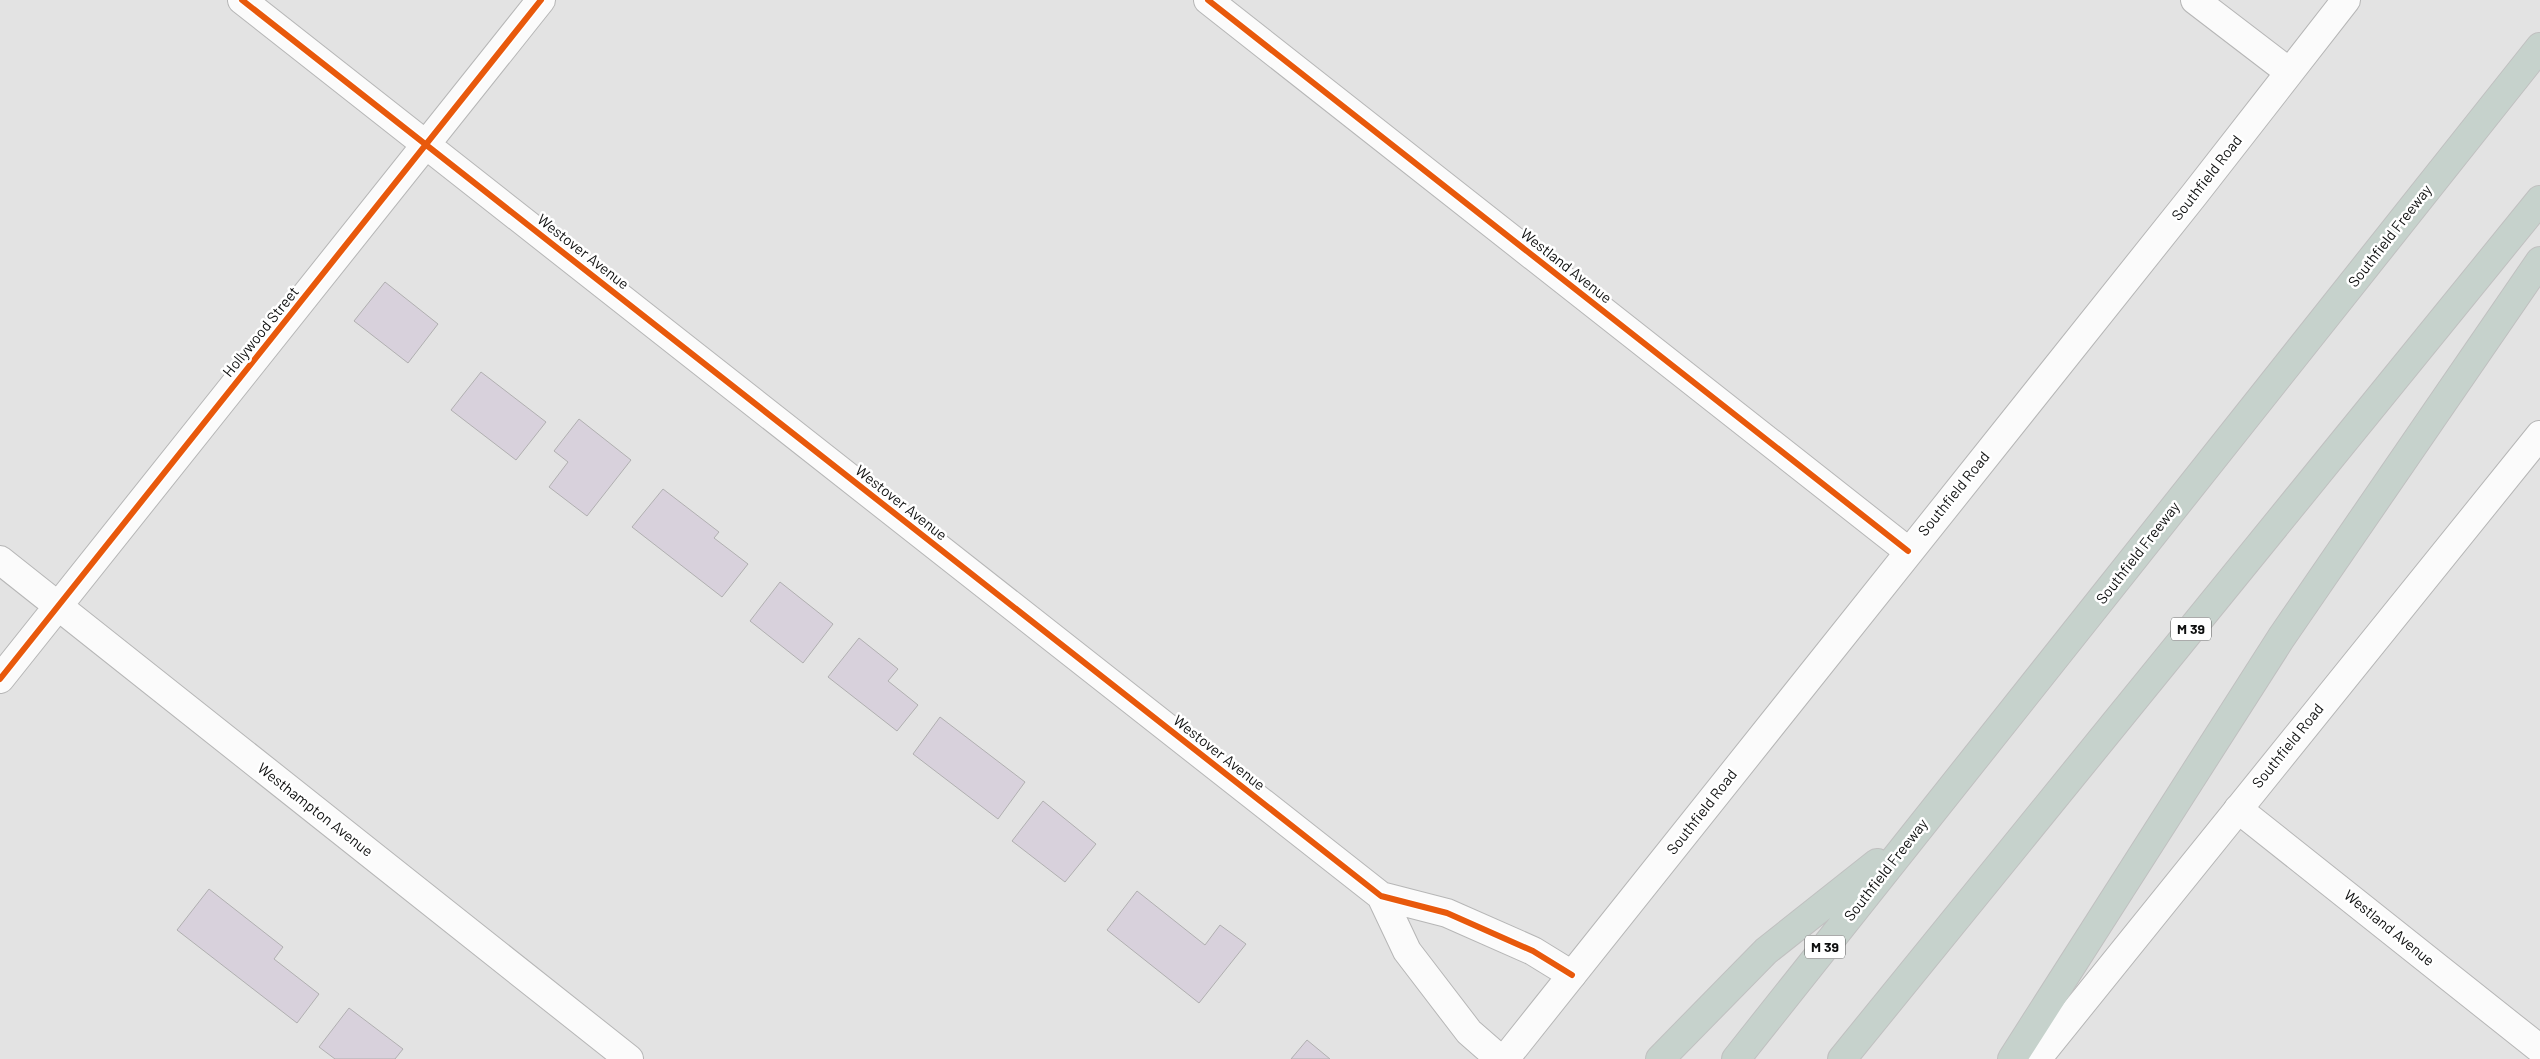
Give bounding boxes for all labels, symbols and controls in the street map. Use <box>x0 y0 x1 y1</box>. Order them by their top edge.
street label: Southfield Road <box>2167 131 2245 224</box>
street label: Southfield Freeway <box>2344 181 2435 290</box>
street label: Westover Avenue <box>534 210 633 293</box>
street label: Westland Avenue <box>1517 224 1616 306</box>
street label: Hollywood Street <box>218 283 302 380</box>
street label: Southfield Road <box>1914 447 1993 539</box>
street label: Westover Avenue <box>852 461 951 544</box>
street label: Southfield Freeway <box>2092 498 2183 607</box>
road number: M 39 <box>2171 618 2211 640</box>
street label: Southfield Road <box>2248 699 2327 791</box>
street label: Westover Avenue <box>1170 711 1269 794</box>
street label: Westhampton Avenue <box>254 759 377 860</box>
street label: Southfield Road <box>1662 765 1740 858</box>
street label: Southfield Freeway <box>1840 815 1931 924</box>
street label: Westland Avenue <box>2341 885 2438 969</box>
road number: M 39 <box>1805 936 1845 959</box>

